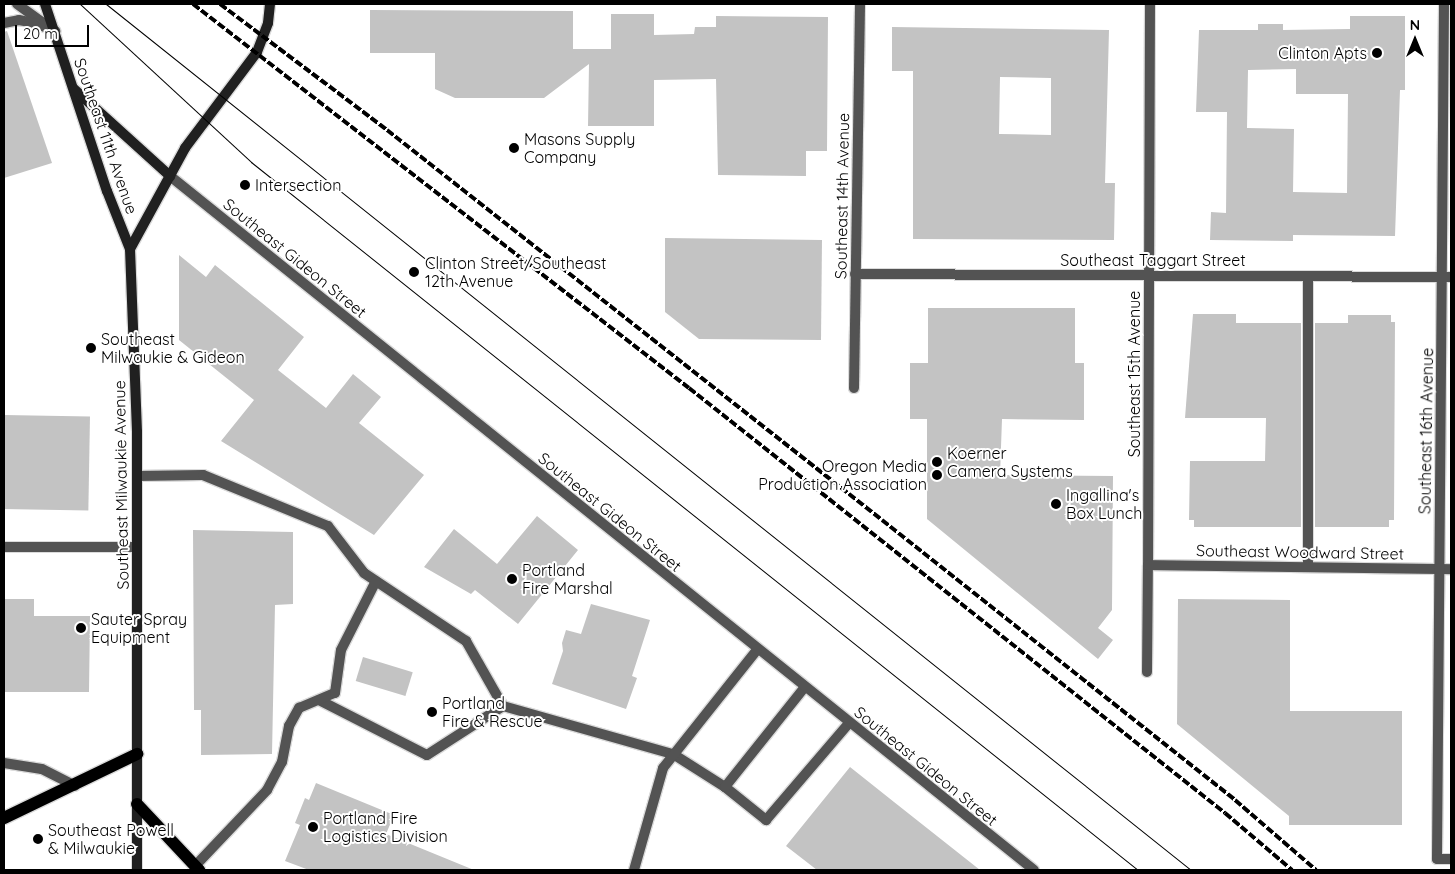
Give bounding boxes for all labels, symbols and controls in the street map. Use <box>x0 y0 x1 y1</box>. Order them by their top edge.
scale bar <box>18 15 91 47</box>
north arrow <box>1390 15 1440 65</box>
text: N <box>1410 16 1420 34</box>
text: 20 m <box>23 24 58 43</box>
place label: Clinton Apts <box>1278 43 1367 63</box>
marker: Clinton Apts <box>1371 47 1383 59</box>
street label: Southeast 11th Avenue <box>70 55 142 217</box>
street label: Southeast 14th Avenue <box>831 113 853 279</box>
place label: Masons Supply Company <box>524 129 635 167</box>
marker: Masons Supply Company <box>508 142 520 154</box>
place label: Intersection <box>255 175 341 195</box>
marker: Intersection <box>239 179 251 191</box>
street label: Southeast Gideon Street <box>220 194 370 322</box>
street label: Southeast Taggart Street <box>1060 250 1246 270</box>
place label: Clinton Street/Southeast 12th Avenue <box>425 253 607 291</box>
marker: Clinton Street/Southeast 12th Avenue <box>407 265 421 279</box>
street label: Southeast 15th Avenue <box>1124 291 1144 457</box>
place label: Southeast Milwaukie & Gideon <box>101 329 245 367</box>
marker: Southeast Milwaukie & Gideon <box>85 342 97 354</box>
street label: Southeast 16th Avenue <box>1415 348 1437 514</box>
street label: Southeast Milwaukie Avenue <box>110 380 132 590</box>
place label: Koerner Camera Systems <box>947 443 1073 481</box>
street label: Southeast Gideon Street <box>535 448 685 576</box>
place label: Oregon Media Production Association <box>758 456 927 494</box>
marker: Koerner Camera Systems <box>931 456 943 468</box>
marker: Oregon Media Production Association <box>931 469 943 481</box>
place label: Ingallina's Box Lunch <box>1066 485 1142 523</box>
marker: Ingallina's Box Lunch <box>1050 498 1062 510</box>
street label: Southeast Woodward Street <box>1196 541 1404 563</box>
place label: Portland Fire Marshal <box>522 560 613 598</box>
marker: Portland Fire Marshal <box>506 573 518 585</box>
place label: Sauter Spray Equipment <box>91 609 187 647</box>
marker: Sauter Spray Equipment <box>75 622 87 634</box>
place label: Portland Fire & Rescue <box>442 693 543 731</box>
street label: Southeast Gideon Street <box>851 702 1001 830</box>
marker: Portland Fire & Rescue <box>426 706 438 718</box>
place label: Portland Fire Logistics Division <box>323 808 448 846</box>
place label: Southeast Powell & Milwaukie <box>48 820 174 858</box>
marker: Portland Fire Logistics Division <box>307 821 319 833</box>
marker: Southeast Powell & Milwaukie <box>32 833 44 845</box>

